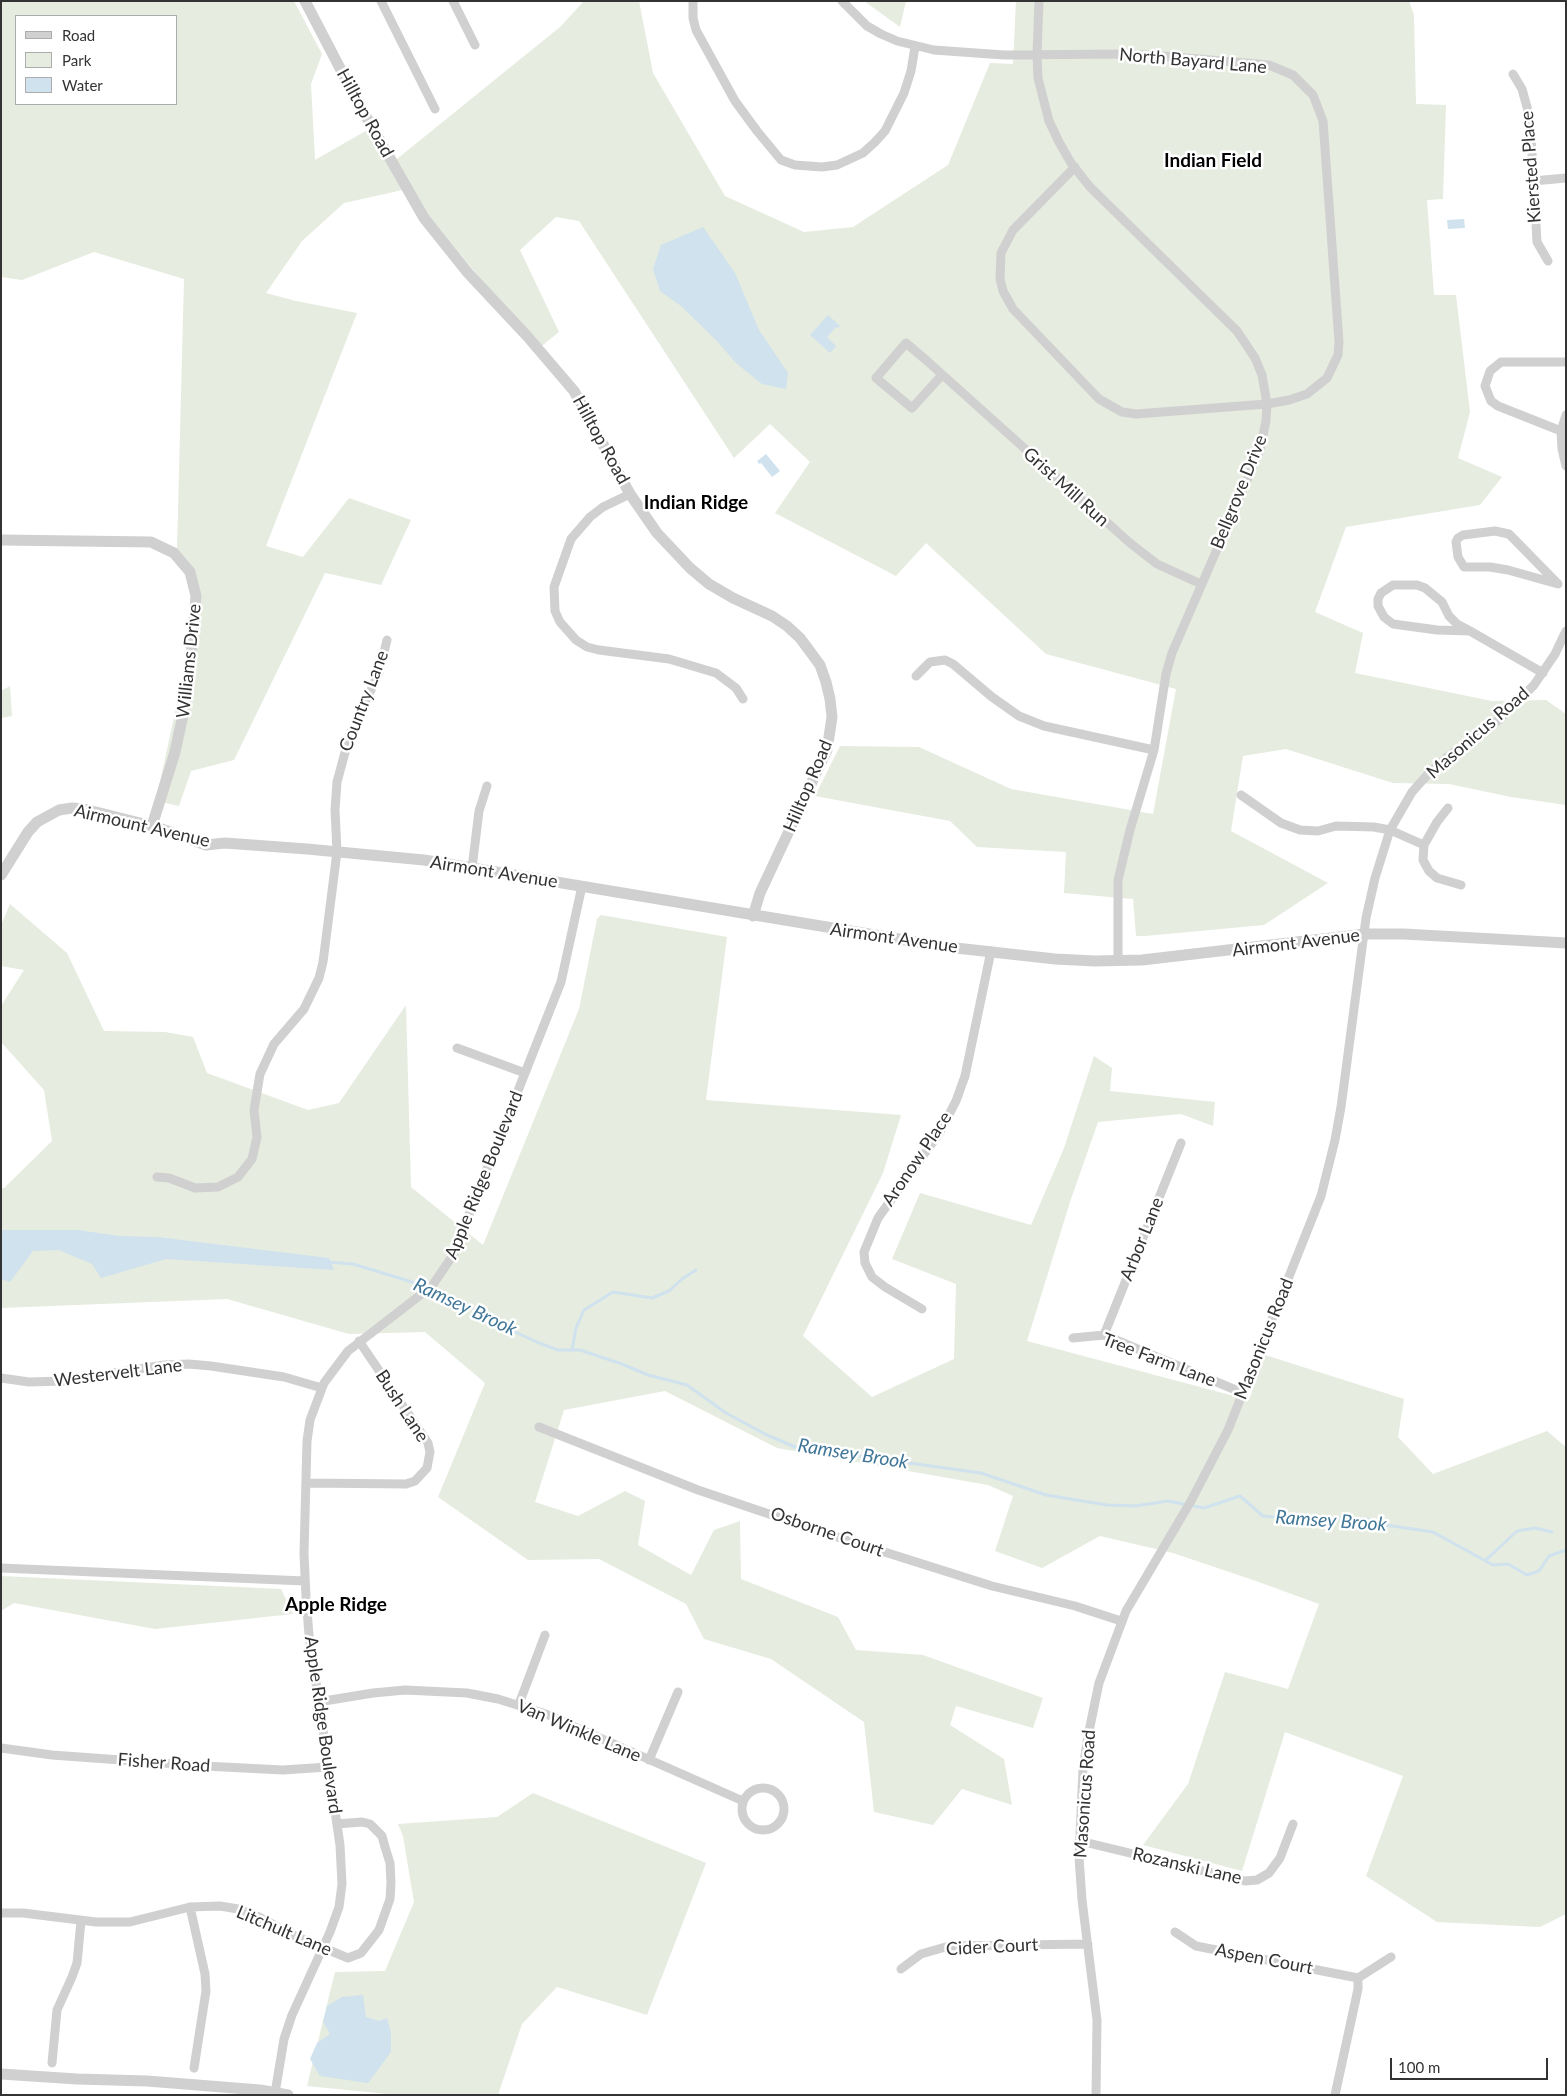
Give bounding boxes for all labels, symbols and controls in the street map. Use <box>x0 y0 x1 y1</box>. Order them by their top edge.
legend <box>15 15 178 105</box>
text: Road <box>62 26 95 44</box>
street label: North Bayard Lane <box>1118 44 1268 78</box>
text: Park <box>62 51 91 69</box>
street label: Hilltop Road <box>332 65 398 161</box>
text: Water <box>62 76 103 94</box>
street label: Kiersted Place <box>1516 110 1546 224</box>
district label: Indian Field <box>1164 150 1262 172</box>
street label: Hilltop Road <box>568 392 634 488</box>
street label: Bellgrove Drive <box>1206 432 1272 552</box>
street label: Grist Mill Run <box>1019 443 1113 531</box>
district label: Indian Ridge <box>644 492 748 514</box>
street label: Williams Drive <box>172 603 206 719</box>
street label: Country Lane <box>335 647 393 755</box>
street label: Masonicus Road <box>1422 683 1534 783</box>
street label: Hilltop Road <box>779 737 837 835</box>
street label: Airmount Avenue <box>72 800 212 852</box>
street label: Airmont Avenue <box>429 851 559 893</box>
street label: Airmont Avenue <box>829 918 959 958</box>
street label: Airmont Avenue <box>1231 924 1361 962</box>
street label: Apple Ridge Boulevard <box>440 1088 528 1262</box>
street label: Aronow Place <box>877 1108 957 1210</box>
street label: Arbor Lane <box>1116 1194 1168 1284</box>
water label: Ramsey Brook <box>410 1273 520 1341</box>
street label: Masonicus Road <box>1230 1275 1298 1403</box>
street label: Tree Farm Lane <box>1099 1328 1219 1392</box>
street label: Westervelt Lane <box>53 1354 183 1392</box>
street label: Bush Lane <box>371 1366 433 1446</box>
water label: Ramsey Brook <box>796 1434 910 1474</box>
street label: Osborne Court <box>768 1503 886 1561</box>
water label: Ramsey Brook <box>1275 1506 1387 1536</box>
district label: Apple Ridge <box>285 1594 387 1616</box>
street label: Apple Ridge Boulevard <box>300 1635 346 1815</box>
street label: Van Winkle Lane <box>514 1695 644 1767</box>
street label: Masonicus Road <box>1070 1729 1100 1859</box>
street label: Fisher Road <box>117 1749 211 1777</box>
street label: Rozanski Lane <box>1130 1843 1244 1889</box>
street label: Litchult Lane <box>233 1901 335 1961</box>
street label: Cider Court <box>945 1934 1039 1960</box>
street label: Aspen Court <box>1213 1939 1315 1979</box>
scale bar <box>1392 2048 1550 2080</box>
text: 100 m <box>1398 2058 1440 2076</box>

